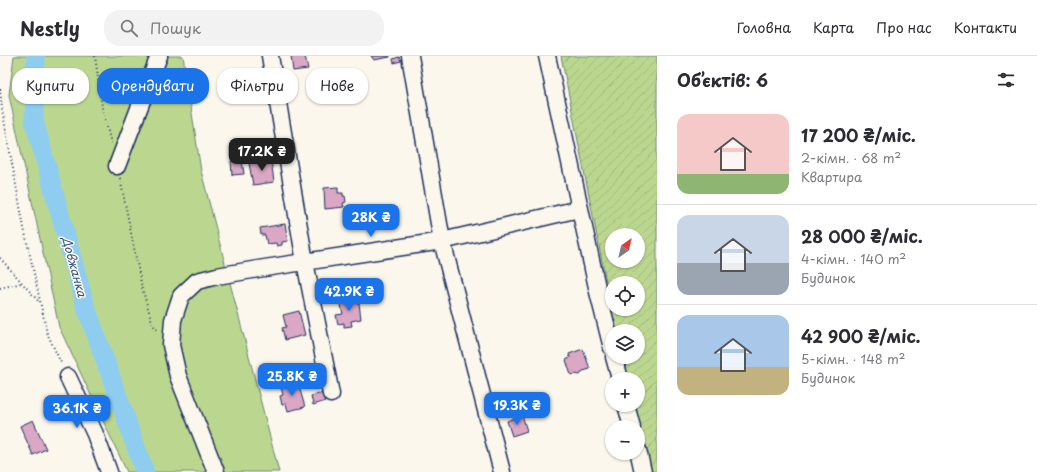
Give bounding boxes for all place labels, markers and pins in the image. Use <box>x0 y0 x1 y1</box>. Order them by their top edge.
pin: 17.2K ₴ <box>225 138 299 172</box>
pin: 28K ₴ <box>343 204 399 238</box>
pin: 42.9K ₴ <box>312 278 386 312</box>
pin: 25.8K ₴ <box>255 363 329 397</box>
pin: 19.3K ₴ <box>480 392 554 426</box>
pin: 36.1K ₴ <box>40 395 114 429</box>

